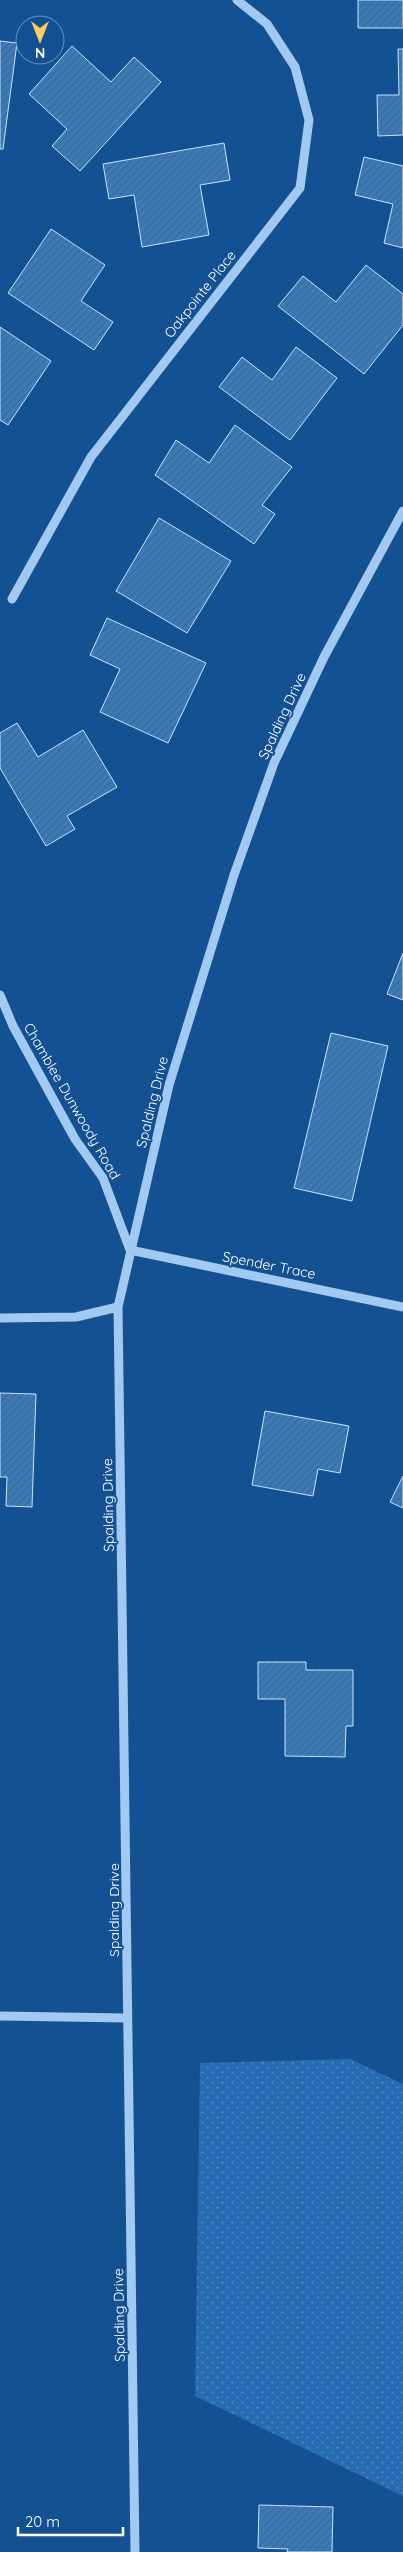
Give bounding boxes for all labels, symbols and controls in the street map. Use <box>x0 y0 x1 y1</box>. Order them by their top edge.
north arrow <box>15 15 65 65</box>
text: N <box>35 44 45 62</box>
street label: Oakpointe Place <box>160 246 240 341</box>
street label: Spalding Drive <box>254 670 310 762</box>
street label: Chamblee Dunwoody Road <box>20 1019 124 1183</box>
street label: Spalding Drive <box>132 1054 172 1150</box>
street label: Spender Trace <box>221 1247 317 1283</box>
street label: Spalding Drive <box>98 1458 118 1552</box>
street label: Spalding Drive <box>105 1863 123 1957</box>
street label: Spalding Drive <box>109 2268 129 2362</box>
scale bar <box>18 2504 122 2536</box>
text: 20 m <box>25 2512 60 2531</box>

